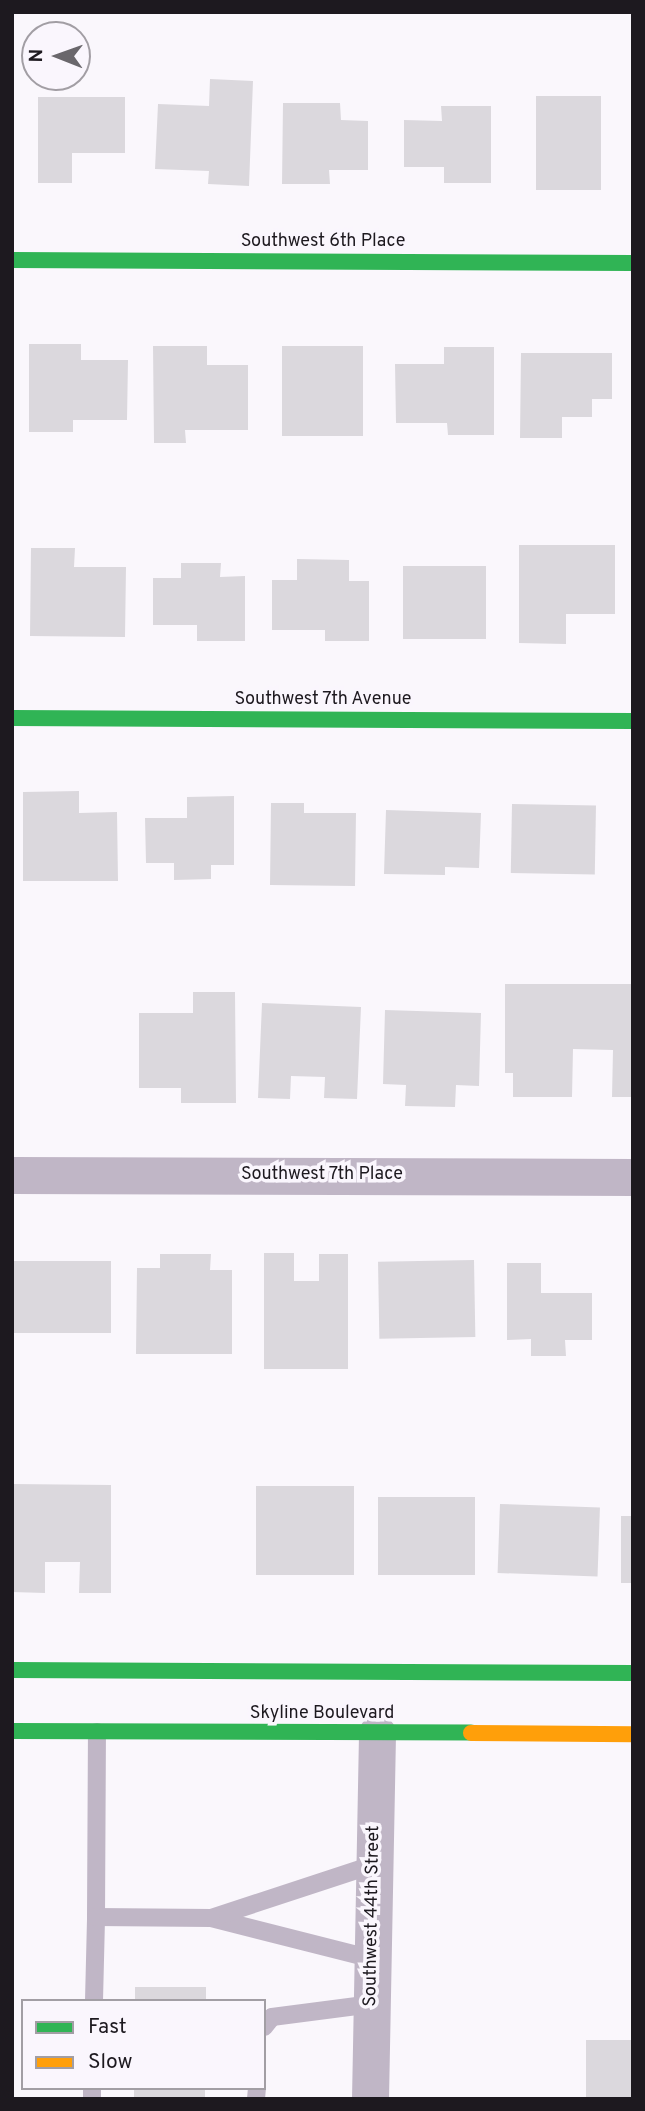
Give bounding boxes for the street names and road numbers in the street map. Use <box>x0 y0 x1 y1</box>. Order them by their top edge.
street label: Southwest 6th Place <box>241 231 405 253</box>
street label: Southwest 7th Avenue <box>234 689 412 711</box>
street label: Southwest 7th Place <box>241 1164 403 1186</box>
street label: Skyline Boulevard <box>250 1703 394 1725</box>
street label: Southwest 44th Street <box>361 1825 385 2007</box>

